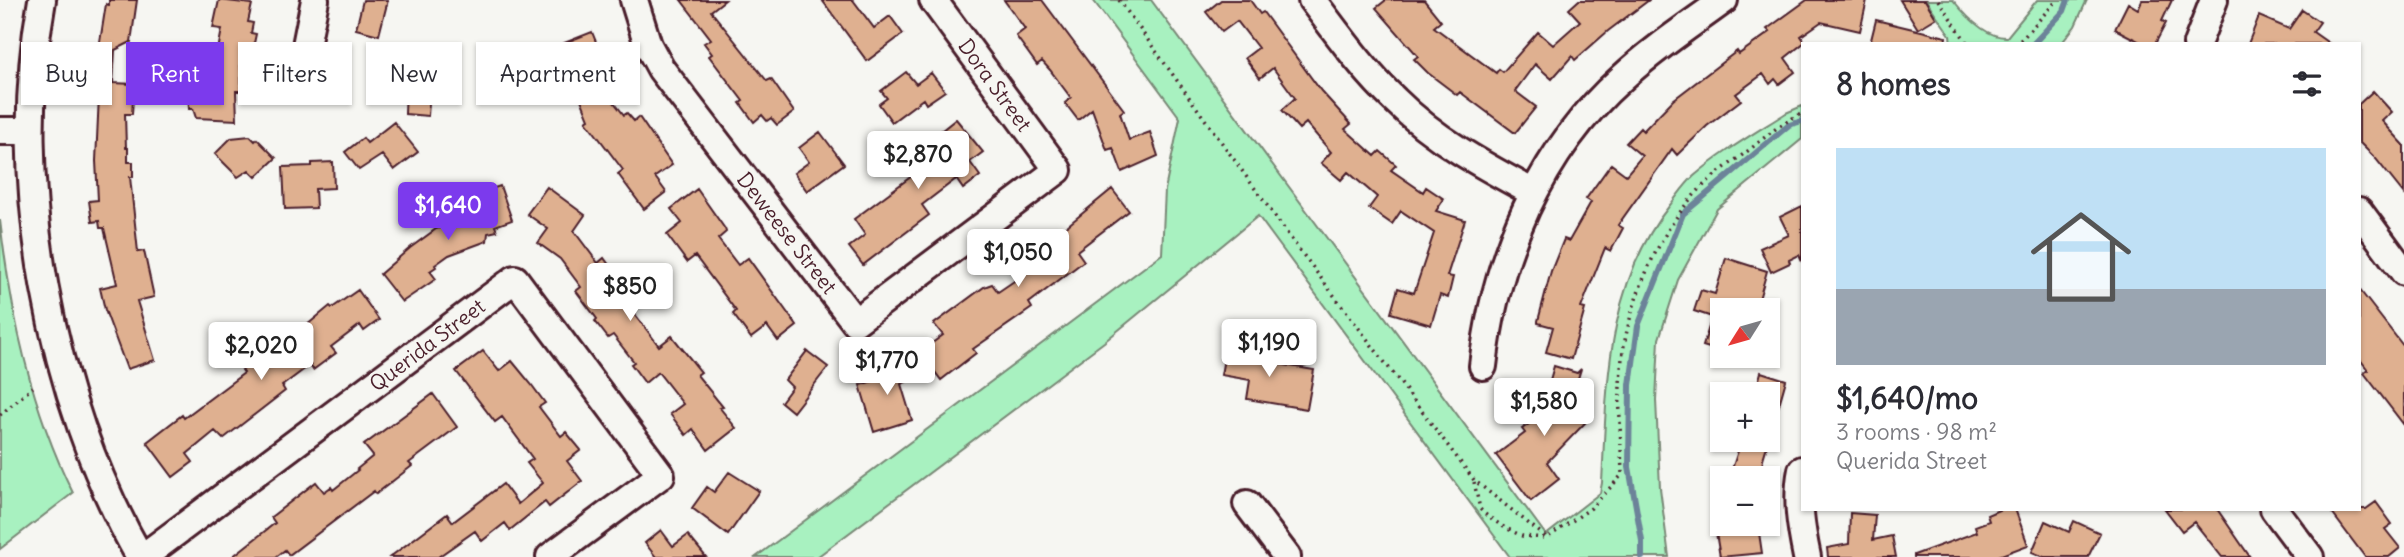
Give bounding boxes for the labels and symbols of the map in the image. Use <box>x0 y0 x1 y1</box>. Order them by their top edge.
street label: Dora Street <box>952 33 1038 137</box>
pin: $2,870 <box>861 132 975 191</box>
street label: Deweese Street <box>731 167 843 299</box>
pin: $1,640 <box>391 182 505 242</box>
pin: $1,050 <box>961 230 1075 289</box>
pin: $850 <box>589 264 671 323</box>
street label: Querida Street <box>364 293 490 397</box>
north arrow <box>1710 298 1780 368</box>
pin: $1,190 <box>1212 320 1326 379</box>
pin: $2,020 <box>204 322 318 382</box>
pin: $1,770 <box>830 338 944 397</box>
pin: $1,580 <box>1487 378 1601 438</box>

